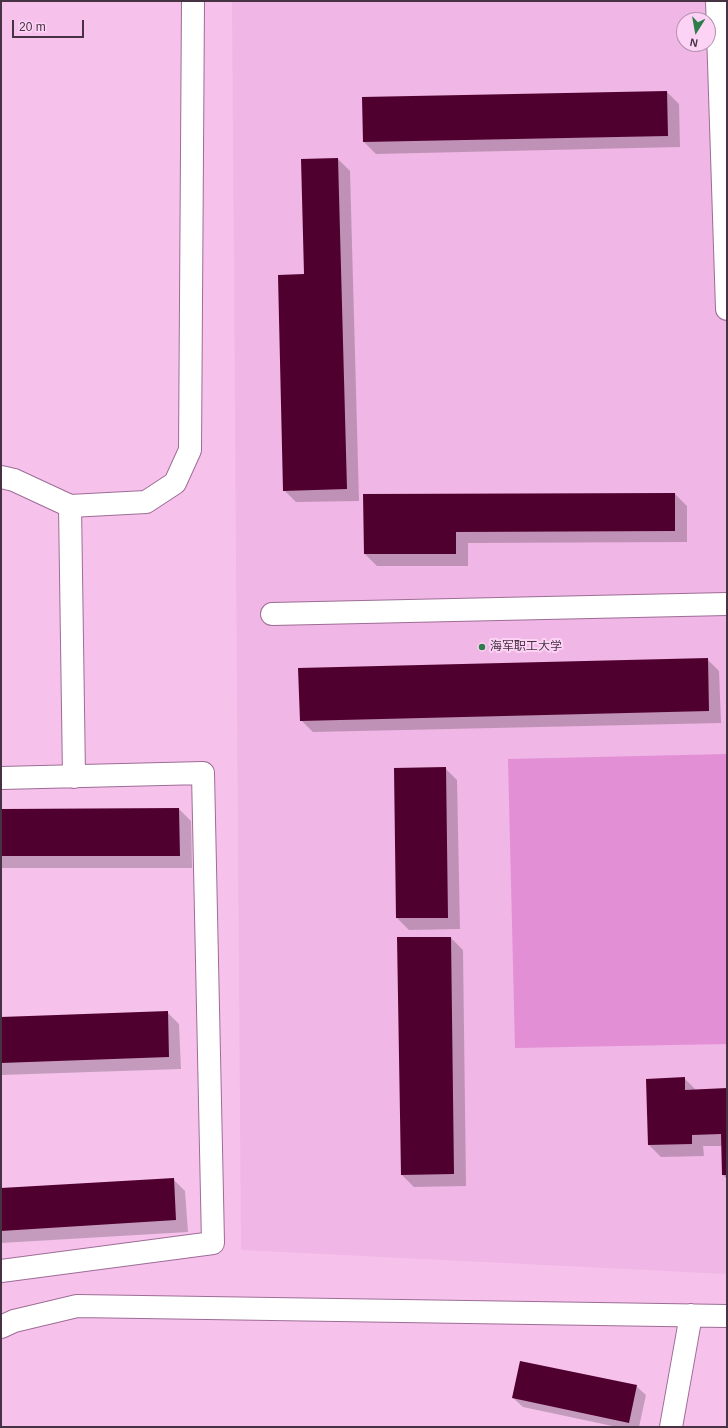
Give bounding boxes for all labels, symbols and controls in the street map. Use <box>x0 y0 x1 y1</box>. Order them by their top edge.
scale bar <box>14 12 86 38</box>
north arrow <box>676 12 716 52</box>
text: 20 m <box>19 20 46 34</box>
text: N <box>689 36 699 49</box>
place label: 海军职工大学 <box>490 640 562 654</box>
marker: 海军职工大学 <box>477 642 487 652</box>

